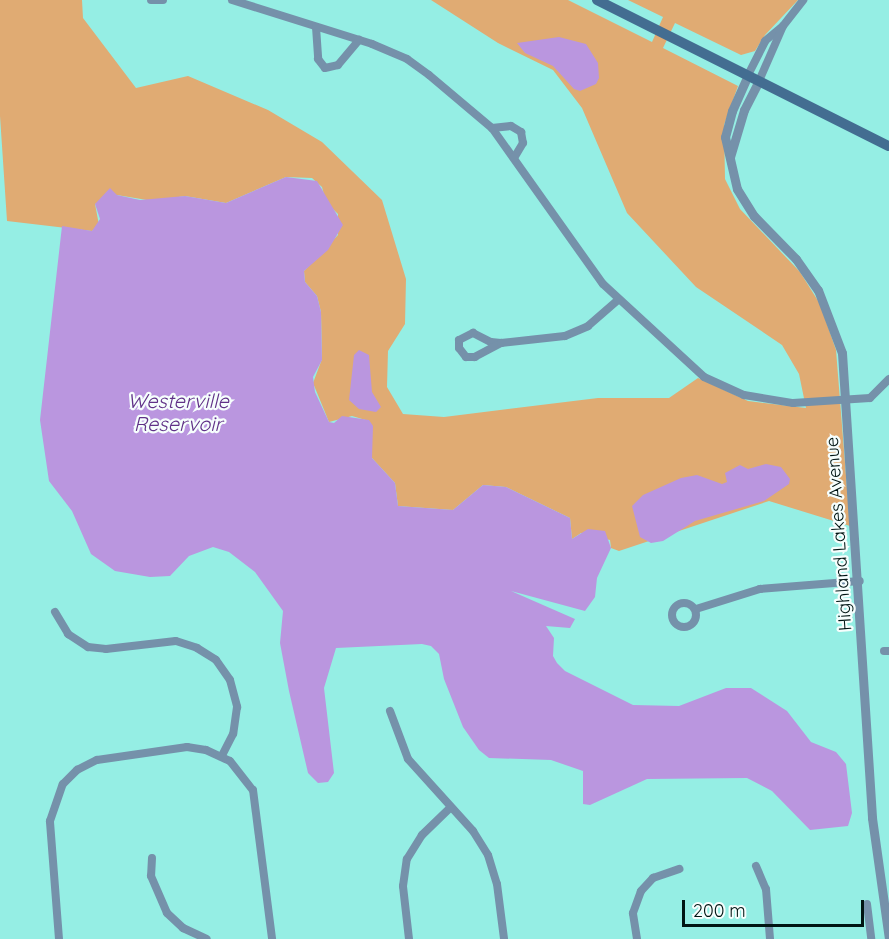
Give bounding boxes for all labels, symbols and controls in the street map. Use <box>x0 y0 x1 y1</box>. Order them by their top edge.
water label: Westerville Reservoir <box>127 389 229 436</box>
street label: Highland Lakes Avenue <box>821 436 857 632</box>
scale bar <box>685 888 866 926</box>
text: 200 m <box>693 899 746 922</box>

